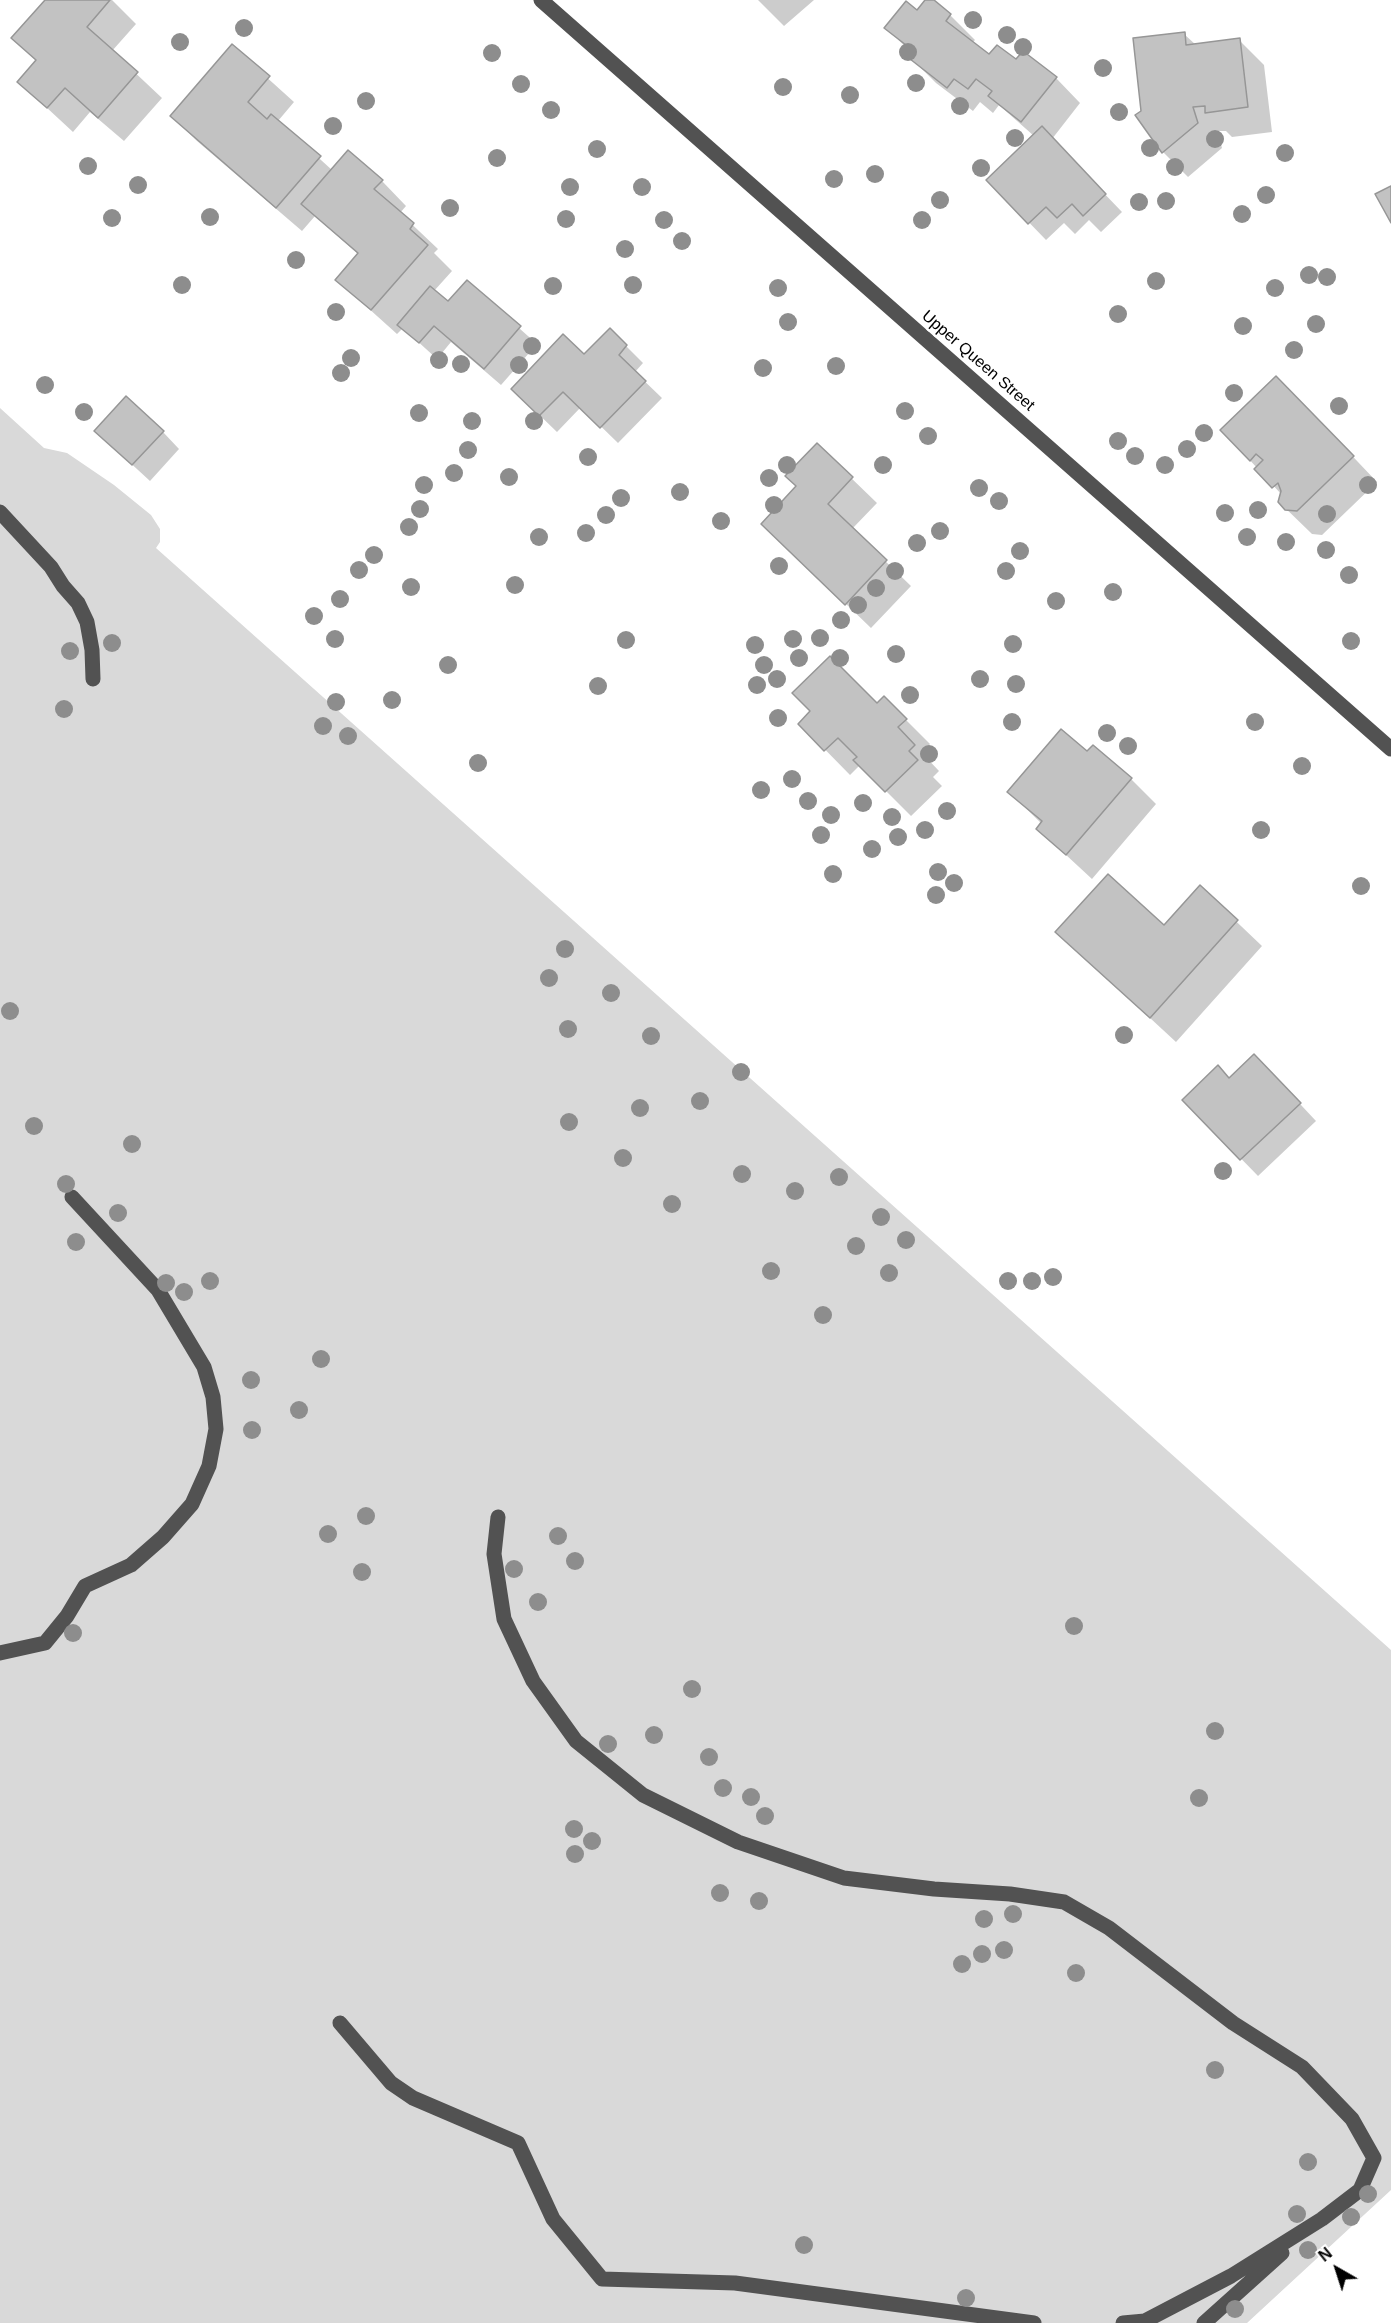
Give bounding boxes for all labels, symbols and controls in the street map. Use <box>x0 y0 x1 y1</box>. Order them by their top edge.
street label: Upper Queen Street <box>918 307 1038 415</box>
north arrow <box>1307 2239 1367 2299</box>
text: N <box>1316 2244 1335 2265</box>

